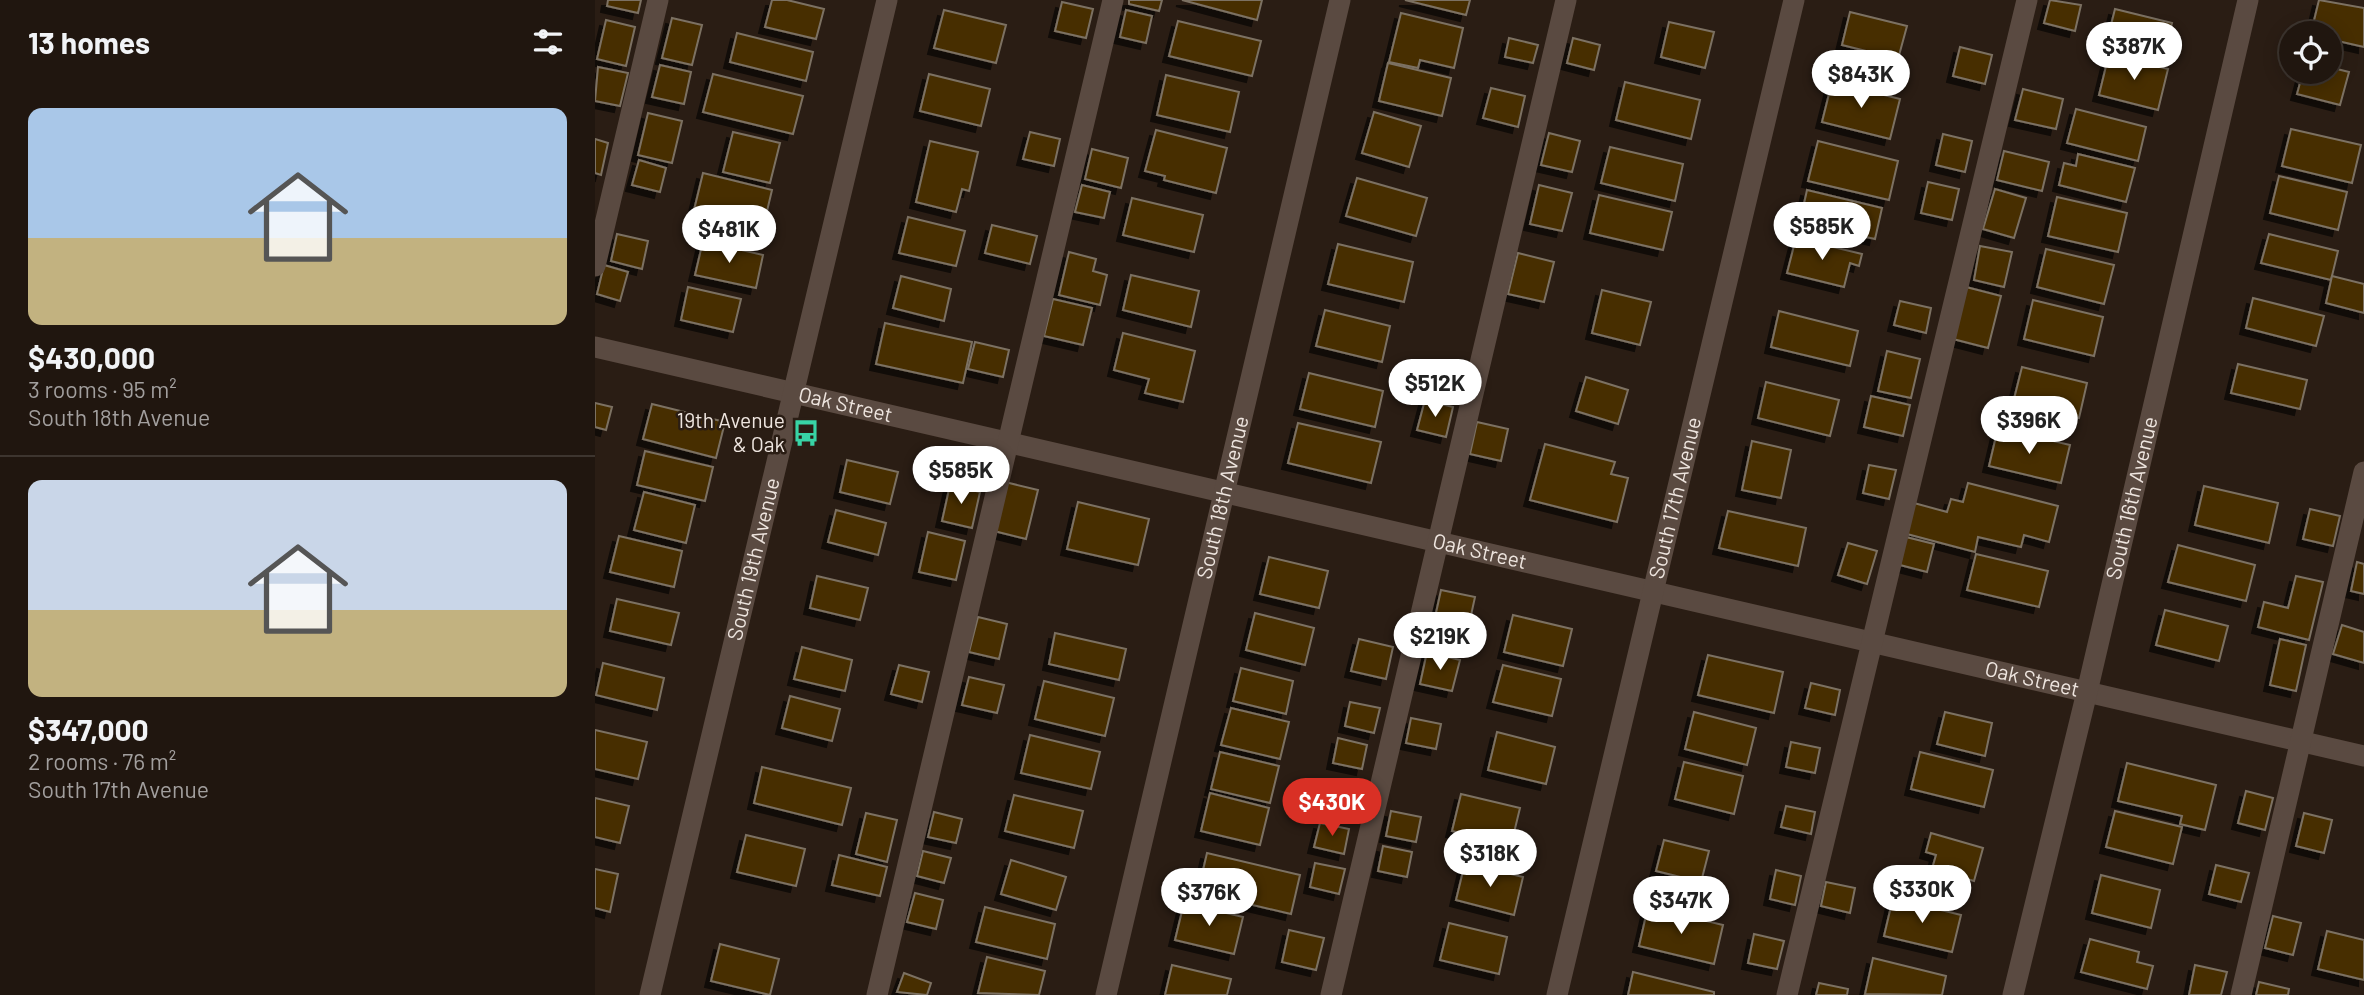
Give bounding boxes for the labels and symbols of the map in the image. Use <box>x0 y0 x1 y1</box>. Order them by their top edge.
pin: $387K <box>2085 22 2183 82</box>
pin: $843K <box>1812 50 1910 110</box>
pin: $585K <box>1773 202 1871 262</box>
pin: $481K <box>680 205 778 265</box>
pin: $512K <box>1386 360 1484 419</box>
street label: Oak Street <box>796 380 895 426</box>
pin: $396K <box>1980 396 2078 456</box>
place label: 19th Avenue & Oak <box>677 407 785 456</box>
street label: South 18th Avenue <box>1190 413 1253 581</box>
street label: South 17th Avenue <box>1643 414 1705 581</box>
street label: South 16th Avenue <box>2100 414 2162 582</box>
bus stop icon: 19th Avenue & Oak <box>791 418 821 448</box>
pin: $585K <box>912 447 1010 506</box>
street label: South 19th Avenue <box>721 475 784 643</box>
street label: Oak Street <box>1431 527 1529 573</box>
pin: $219K <box>1391 612 1489 672</box>
street label: Oak Street <box>1983 655 2082 701</box>
pin: $430K <box>1283 778 1381 838</box>
pin: $318K <box>1441 830 1539 889</box>
pin: $330K <box>1873 866 1971 925</box>
pin: $376K <box>1160 869 1258 928</box>
pin: $347K <box>1632 876 1730 936</box>

